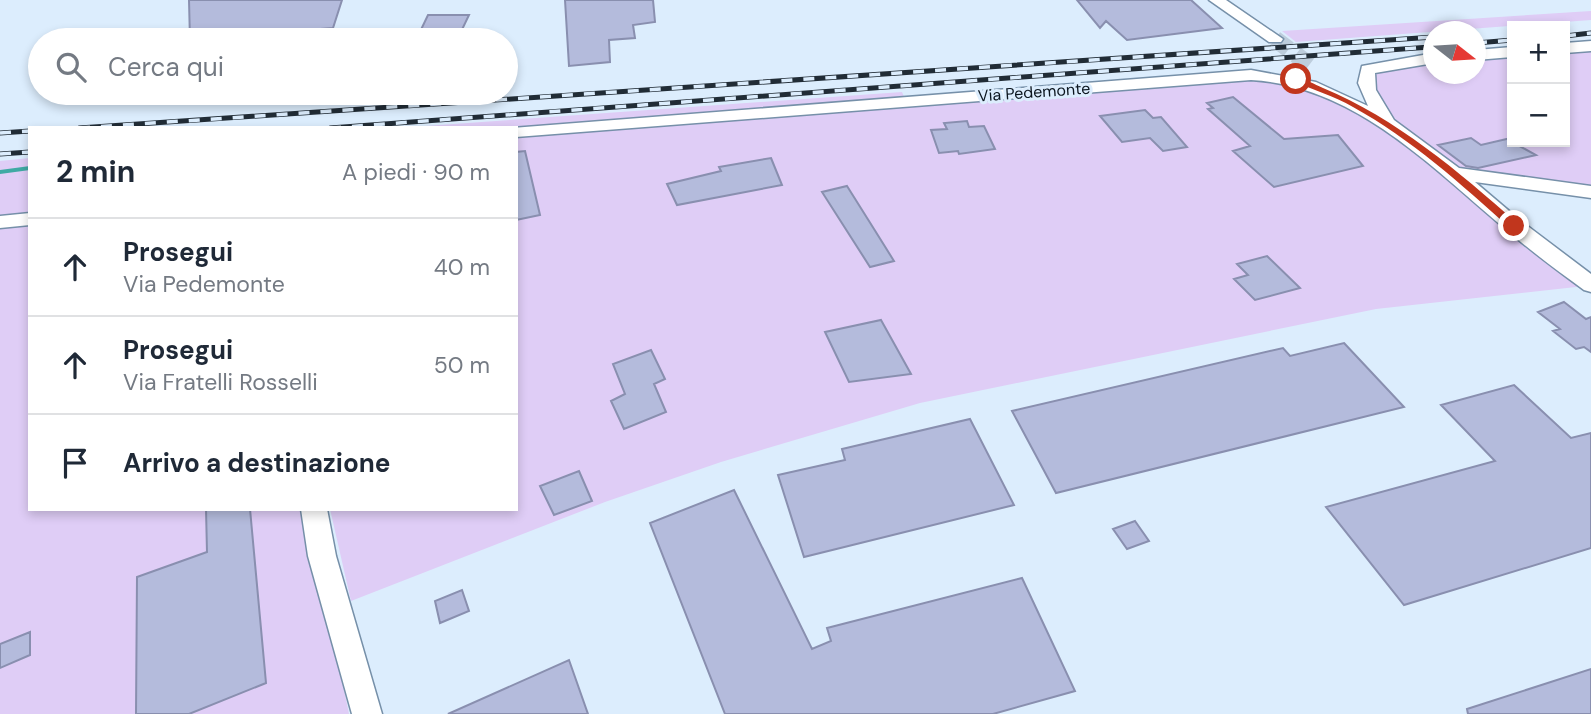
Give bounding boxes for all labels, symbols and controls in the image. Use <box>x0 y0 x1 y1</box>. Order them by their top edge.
north arrow <box>1423 21 1486 84</box>
map controls <box>1507 21 1570 147</box>
button: + <box>1507 21 1570 84</box>
search box <box>28 28 518 105</box>
icon: search <box>52 48 90 86</box>
text: Cerca qui <box>108 50 224 84</box>
route start <box>1280 63 1311 94</box>
street label: Via Pedemonte <box>977 78 1091 106</box>
button: − <box>1507 84 1570 147</box>
text: 2 min <box>56 152 135 191</box>
text: A piedi · 90 m <box>342 157 490 187</box>
route end <box>1498 210 1529 241</box>
text: Prosegui <box>123 235 233 269</box>
icon: ahead <box>56 248 94 286</box>
text: 40 m <box>434 252 490 282</box>
text: Via Pedemonte <box>123 269 285 299</box>
text: Prosegui <box>123 333 233 367</box>
icon: ahead <box>56 346 94 384</box>
text: 50 m <box>434 350 490 380</box>
text: Via Fratelli Rosselli <box>123 367 318 397</box>
icon: arrive <box>56 444 94 482</box>
text: Arrivo a destinazione <box>123 446 390 480</box>

